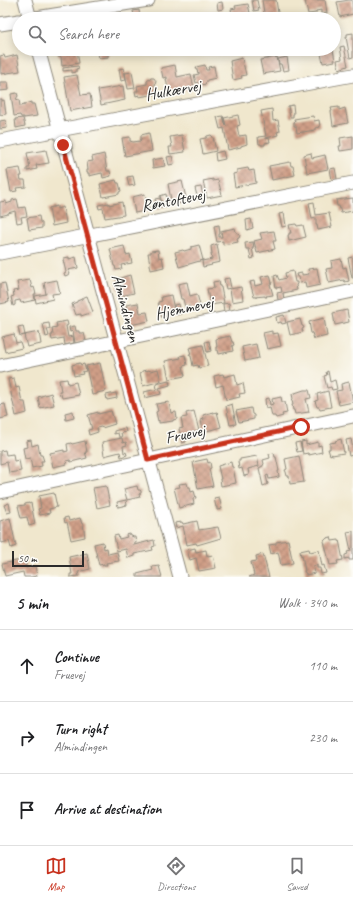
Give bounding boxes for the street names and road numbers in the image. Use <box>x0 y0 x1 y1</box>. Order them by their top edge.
street label: Hulkærvej <box>144 74 205 105</box>
street label: Røntoftevej <box>139 183 209 216</box>
street label: Almindingen <box>107 272 145 346</box>
street label: Hjemmevej <box>153 291 217 324</box>
street label: Fruevej <box>163 419 209 448</box>

